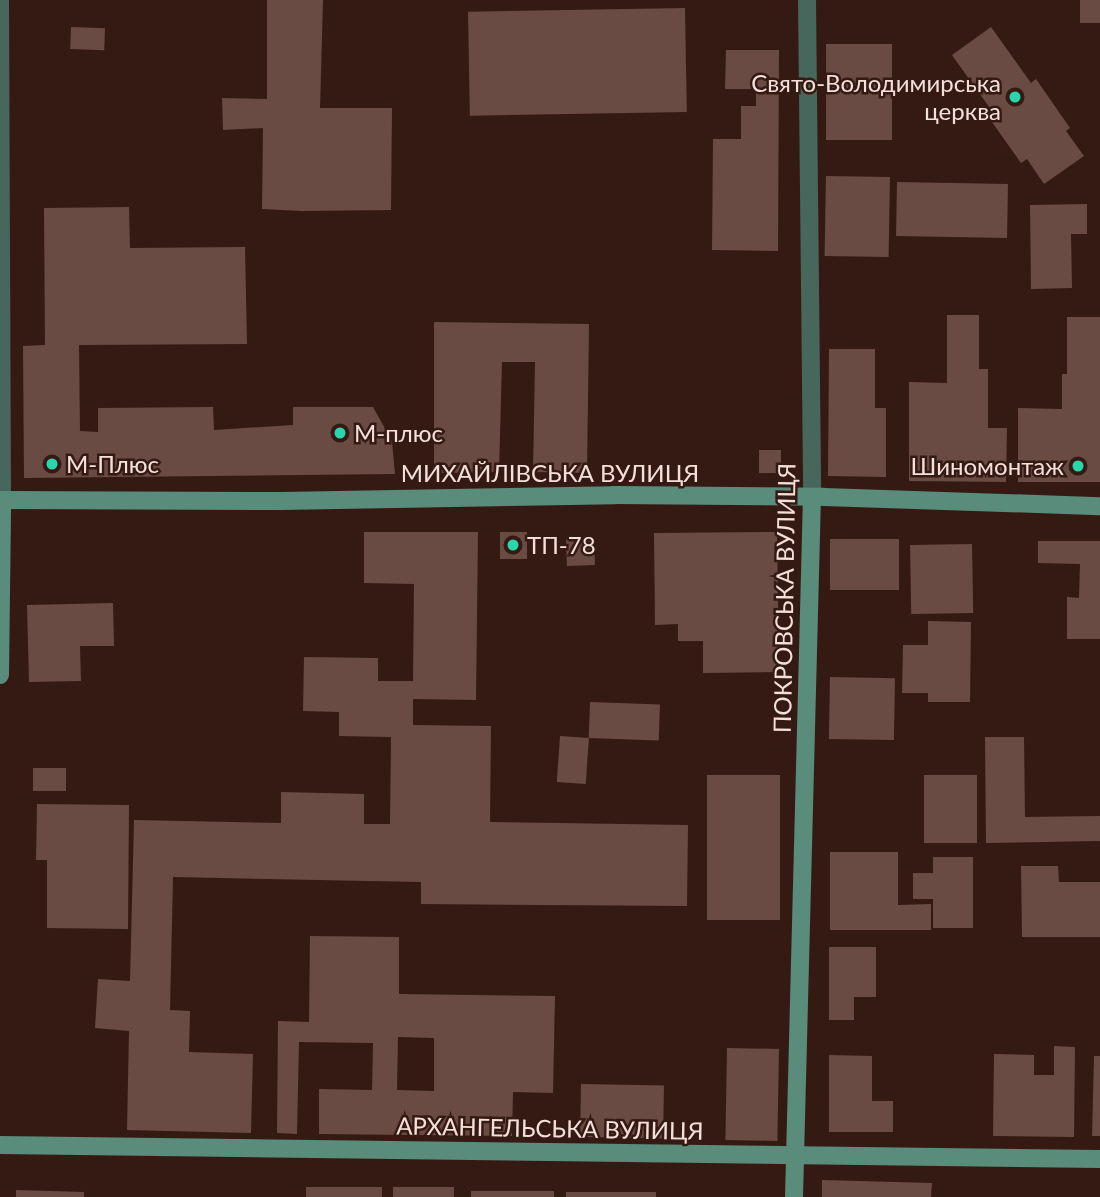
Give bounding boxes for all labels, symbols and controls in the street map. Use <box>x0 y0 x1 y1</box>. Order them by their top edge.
place label: Свято-Володимирська церква <box>751 69 1001 125</box>
marker: Свято-Володимирська церква <box>1007 89 1023 105</box>
place label: М-плюс <box>354 419 443 447</box>
marker: М-плюс <box>332 425 348 441</box>
place label: М-Плюс <box>66 450 159 478</box>
place label: Шиномонтаж <box>911 452 1064 480</box>
marker: М-Плюс <box>44 456 60 472</box>
marker: Шиномонтаж <box>1070 458 1086 474</box>
street label: МИХАЙЛІВСЬКА ВУЛИЦЯ <box>401 459 699 487</box>
street label: ПОКРОВСЬКА ВУЛИЦЯ <box>767 463 801 733</box>
place label: ТП-78 <box>527 531 596 559</box>
marker: ТП-78 <box>505 537 521 553</box>
street label: АРХАНГЕЛЬСЬКА ВУЛИЦЯ <box>396 1111 704 1145</box>

